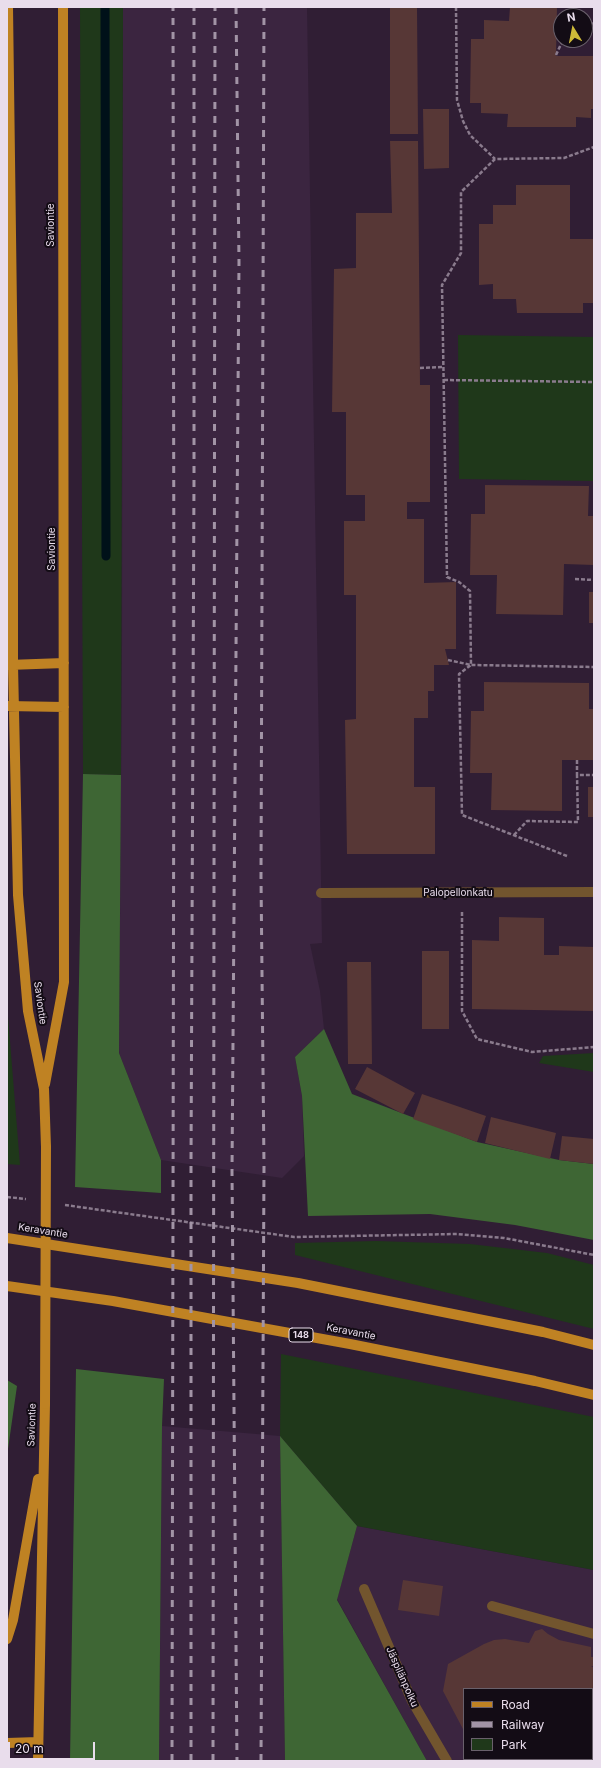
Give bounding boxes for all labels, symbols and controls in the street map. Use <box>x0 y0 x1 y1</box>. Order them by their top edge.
north arrow <box>553 8 593 48</box>
text: N <box>566 10 576 25</box>
street label: Saviontie <box>45 203 57 247</box>
street label: Saviontie <box>46 527 58 571</box>
street label: Palopellonkatu <box>423 887 493 899</box>
street label: Saviontie <box>31 981 49 1025</box>
street label: Keravantie <box>17 1221 69 1241</box>
street label: Keravantie <box>325 1321 377 1343</box>
road number: 148 <box>289 1328 313 1342</box>
street label: Saviontie <box>25 1403 39 1447</box>
street label: Jäspilänpolku <box>383 1645 421 1709</box>
legend <box>463 1688 593 1760</box>
text: Road <box>501 1697 530 1712</box>
text: Railway <box>501 1717 544 1732</box>
scale bar <box>10 1734 97 1760</box>
text: Park <box>501 1737 527 1752</box>
text: 20 m <box>15 1741 44 1756</box>

